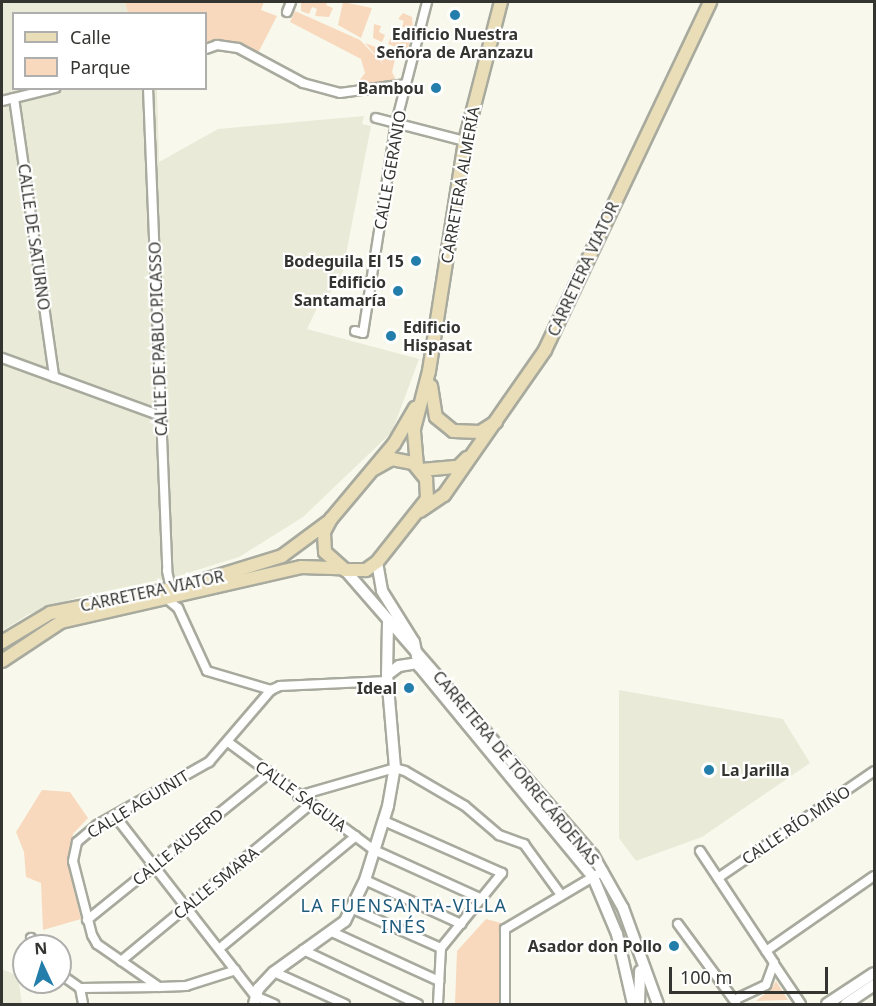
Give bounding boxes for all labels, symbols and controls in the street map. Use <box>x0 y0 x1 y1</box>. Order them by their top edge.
marker: Edificio Nuestra Señora de Aranzazu <box>448 8 462 22</box>
legend <box>12 12 207 90</box>
place label: Edificio Nuestra Señora de Aranzazu <box>377 24 533 62</box>
text: Calle <box>70 25 111 49</box>
text: Parque <box>70 55 130 79</box>
place label: Bambou <box>358 78 424 98</box>
marker: Bambou <box>429 81 443 95</box>
street label: CARRETERA ALMERÍA <box>437 105 483 265</box>
street label: CALLE GERANIO <box>370 109 410 231</box>
street label: CALLE DE SATURNO <box>14 162 54 312</box>
street label: CARRETERA VIATOR <box>543 199 623 339</box>
street label: CALLE DE PABLO PICASSO <box>145 241 171 437</box>
place label: Bodeguila El 15 <box>284 251 404 271</box>
marker: Bodeguila El 15 <box>409 254 423 268</box>
place label: Edificio Santamaría <box>294 272 386 310</box>
marker: Edificio Santamaría <box>391 284 405 298</box>
place label: Edificio Hispasat <box>403 317 472 355</box>
marker: Edificio Hispasat <box>384 329 398 343</box>
street label: CARRETERA VIATOR <box>78 566 226 616</box>
street label: CARRETERA DE TORRECÁRDENAS <box>429 667 603 869</box>
place label: Ideal <box>357 678 397 698</box>
marker: Ideal <box>402 681 416 695</box>
street label: CALLE SAGUIA <box>252 757 350 835</box>
place label: La Jarilla <box>721 760 790 780</box>
marker: La Jarilla <box>702 763 716 777</box>
street label: CALLE AGUINIT <box>84 766 192 842</box>
street label: CALLE RÍO MIÑO <box>738 782 854 868</box>
street label: CALLE AUSERD <box>129 804 227 890</box>
street label: CALLE SMARA <box>170 843 262 923</box>
district label: LA FUENSANTA-VILLA INÉS <box>300 895 508 938</box>
north arrow <box>12 934 72 994</box>
place label: Asador don Pollo <box>528 936 662 956</box>
text: N <box>34 937 48 959</box>
marker: Asador don Pollo <box>667 939 681 953</box>
scale bar <box>672 955 831 993</box>
text: 100 m <box>680 965 732 989</box>

